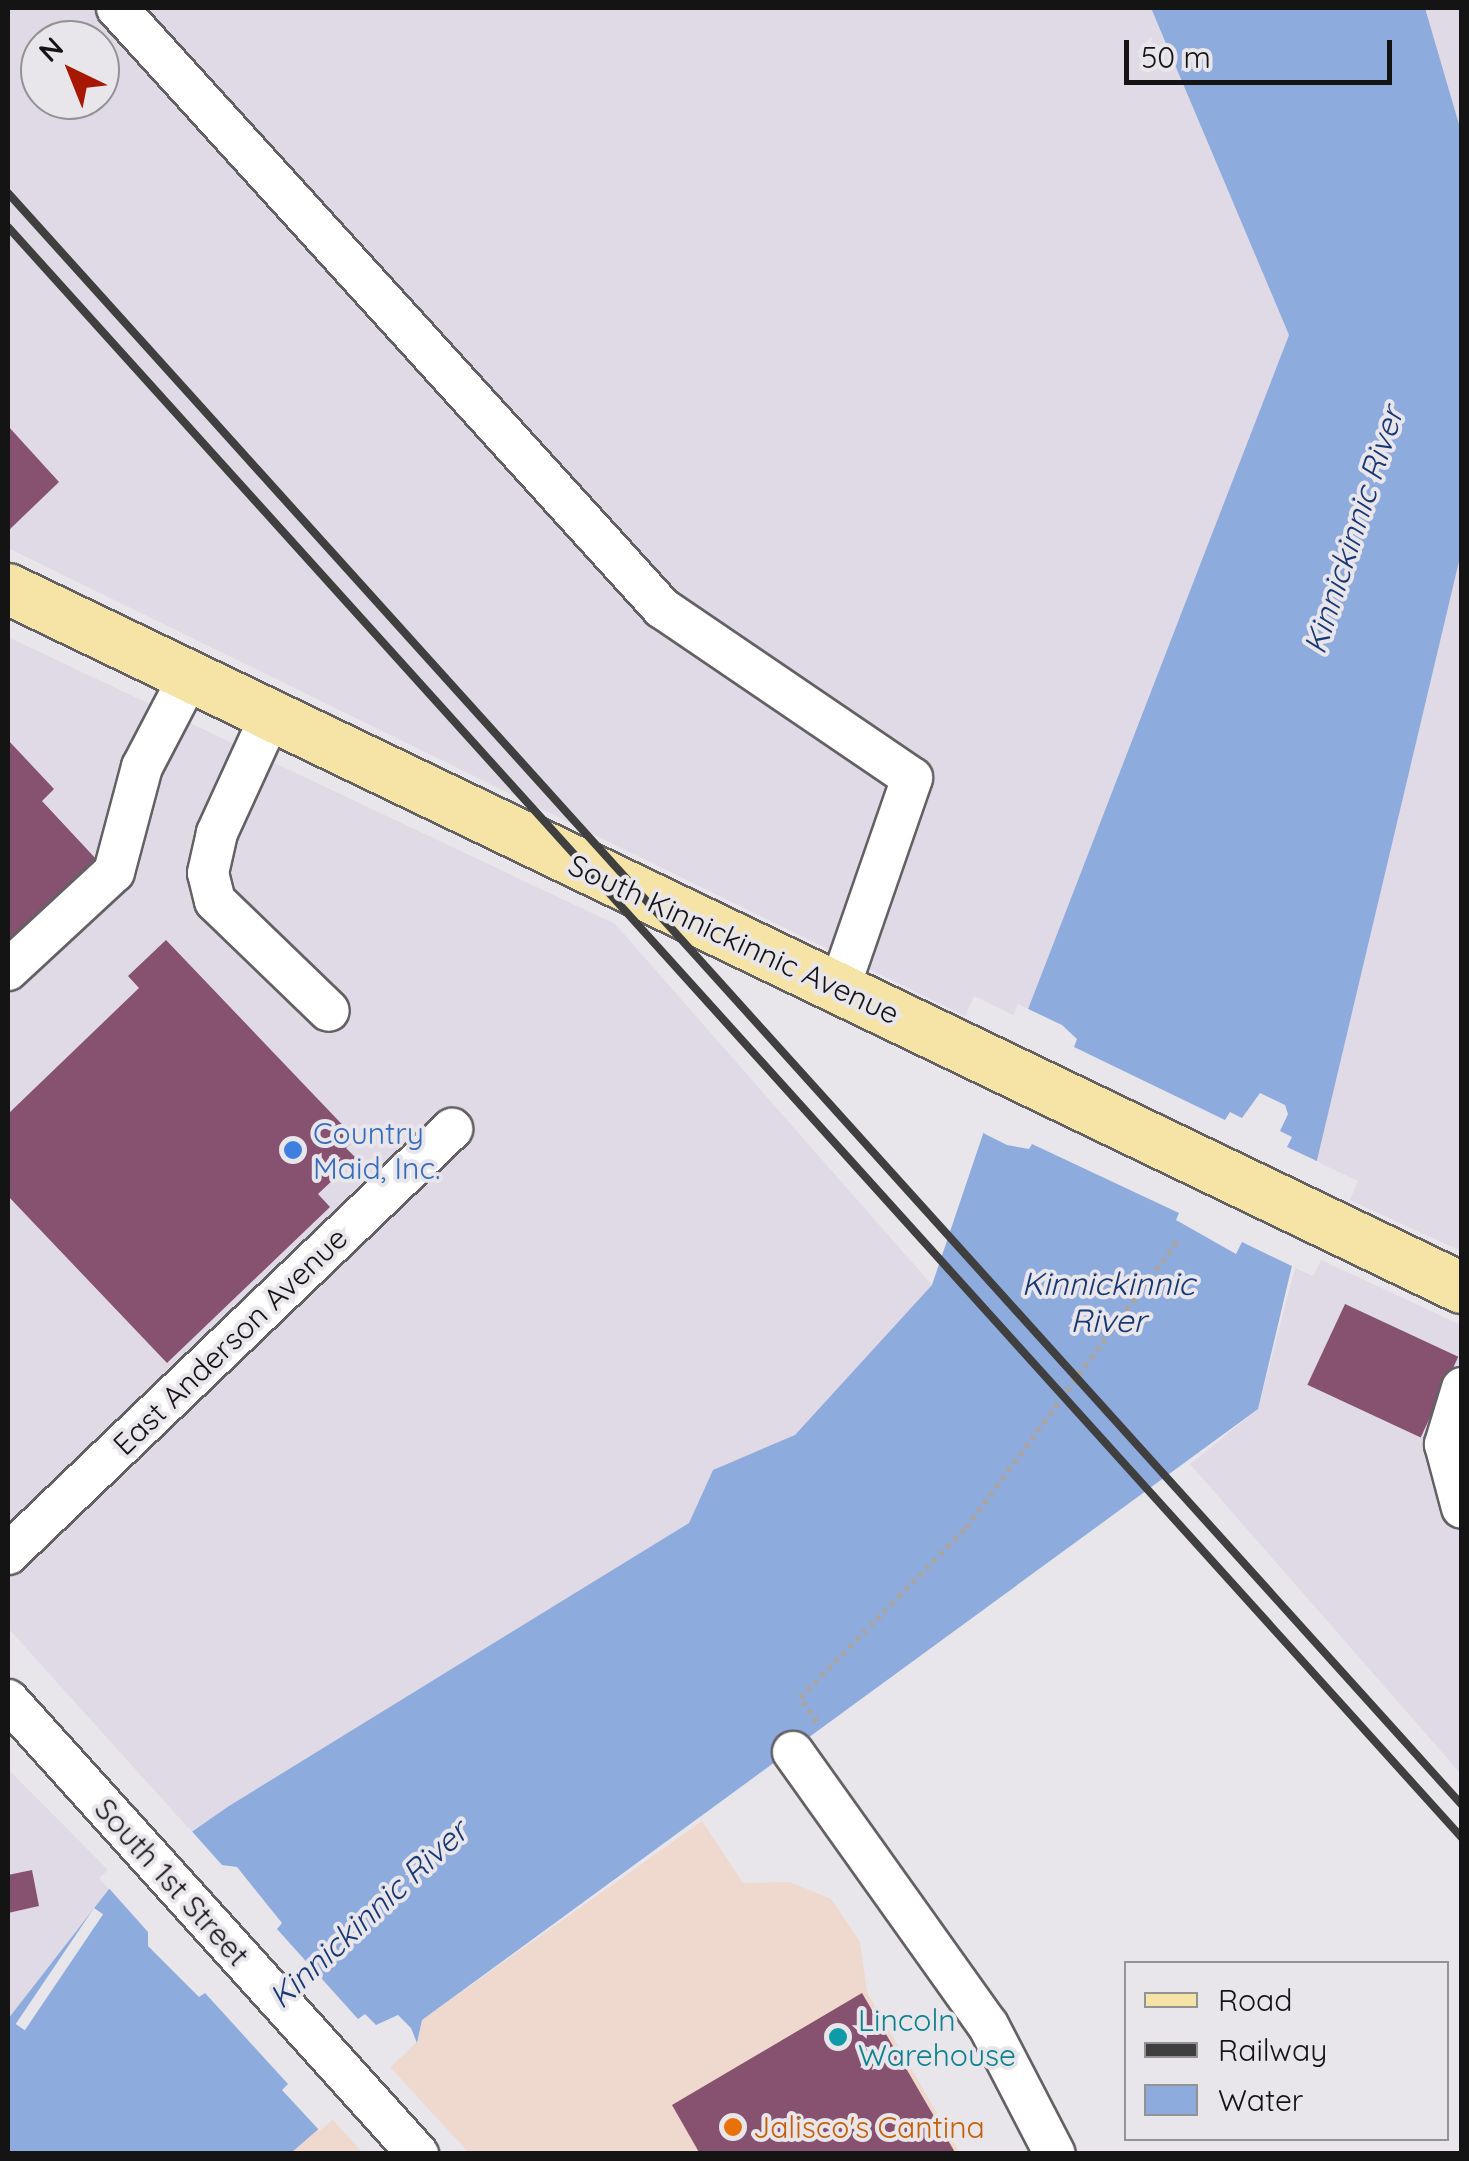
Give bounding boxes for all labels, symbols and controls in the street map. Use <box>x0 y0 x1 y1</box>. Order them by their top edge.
north arrow <box>20 20 120 120</box>
scale bar <box>1129 20 1396 82</box>
text: N <box>31 29 70 69</box>
text: 50 m <box>1141 38 1211 76</box>
water label: Kinnickinnic River <box>1295 402 1411 658</box>
street label: South Kinnickinnic Avenue <box>563 846 905 1032</box>
place label: Country Maid, Inc. <box>313 1115 440 1186</box>
marker: Country Maid, Inc. <box>282 1139 304 1161</box>
street label: East Anderson Avenue <box>105 1220 355 1462</box>
water label: Kinnickinnic River <box>1021 1265 1195 1340</box>
street label: South 1st Street <box>87 1791 257 1973</box>
water label: Kinnickinnic River <box>261 1812 475 2016</box>
legend <box>1124 1961 1449 2141</box>
text: Road <box>1218 1981 1292 2019</box>
place label: Lincoln Warehouse <box>858 2002 1016 2072</box>
marker: Lincoln Warehouse <box>827 2026 849 2048</box>
text: Railway <box>1218 2031 1327 2069</box>
text: Water <box>1218 2081 1303 2119</box>
place label: Jalisco's Cantina <box>753 2109 985 2145</box>
marker: Jalisco's Cantina <box>722 2116 744 2138</box>

